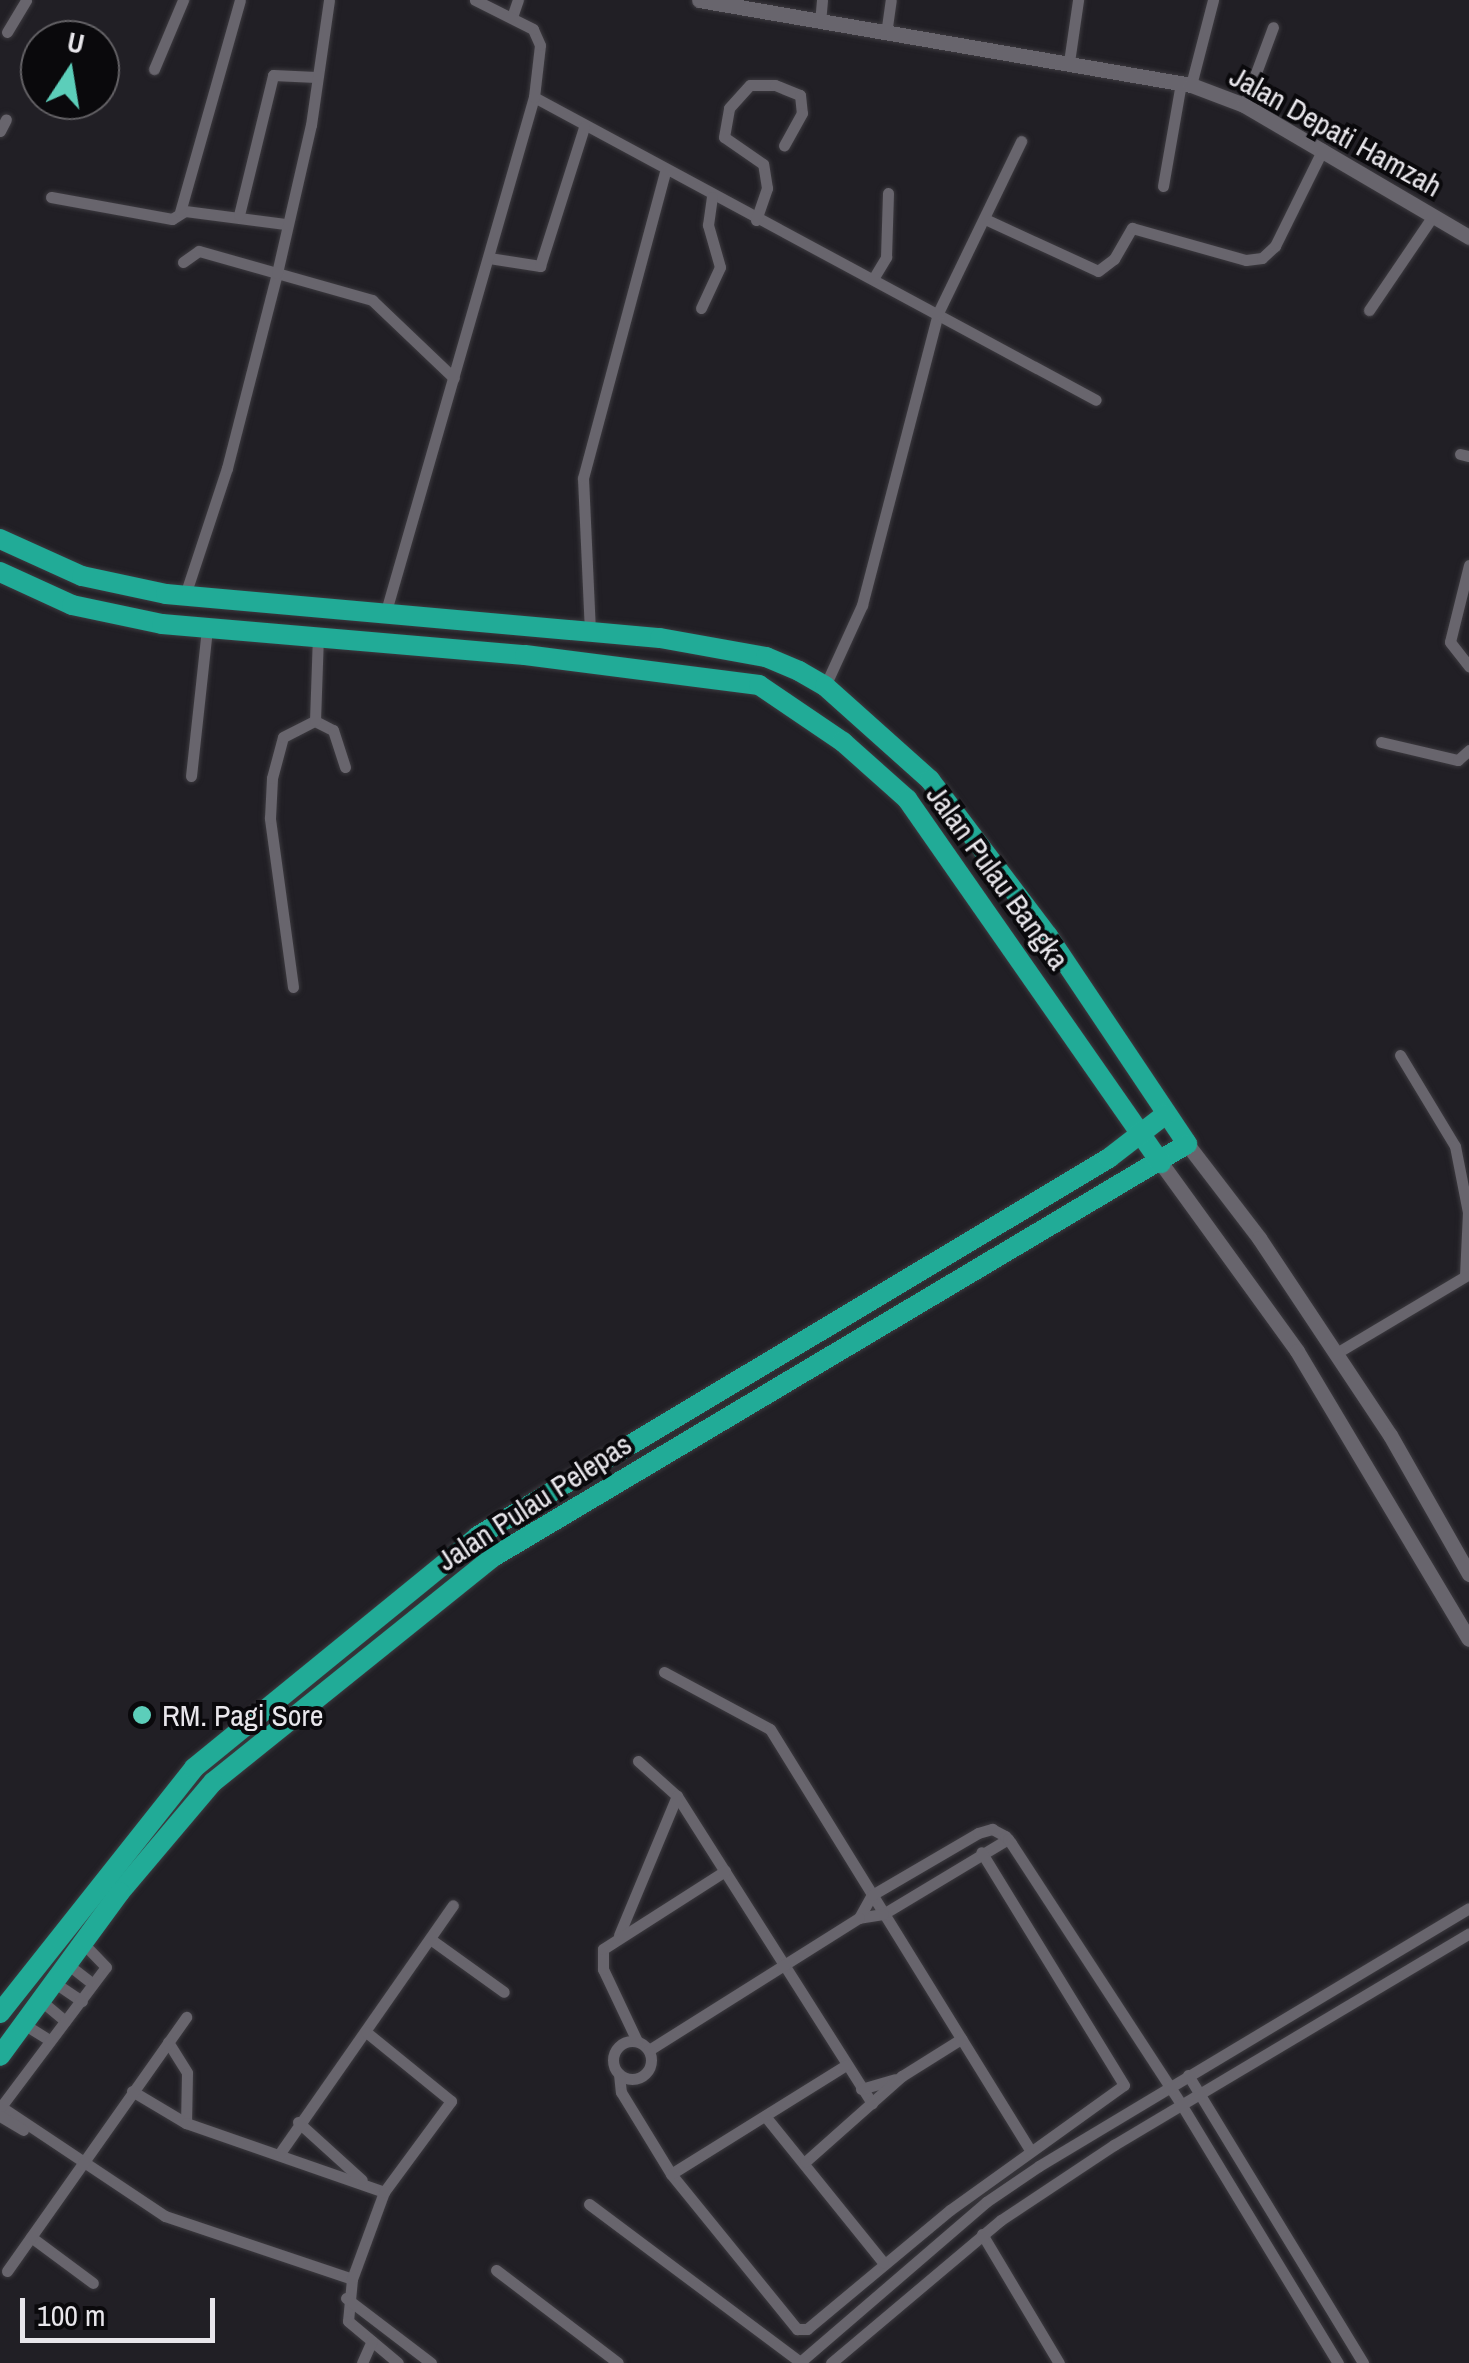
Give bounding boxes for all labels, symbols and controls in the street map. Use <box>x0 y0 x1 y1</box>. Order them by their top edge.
north arrow <box>20 20 120 120</box>
text: U <box>64 22 88 63</box>
street label: Jalan Depati Hamzah <box>1224 58 1448 204</box>
street label: Jalan Pulau Bangka <box>919 778 1077 976</box>
street label: Jalan Pulau Pelepas <box>430 1426 638 1578</box>
place label: RM. Pagi Sore <box>162 1697 323 1733</box>
marker: RM. Pagi Sore <box>131 1704 153 1726</box>
scale bar <box>25 2278 220 2340</box>
text: 100 m <box>37 2295 105 2335</box>

